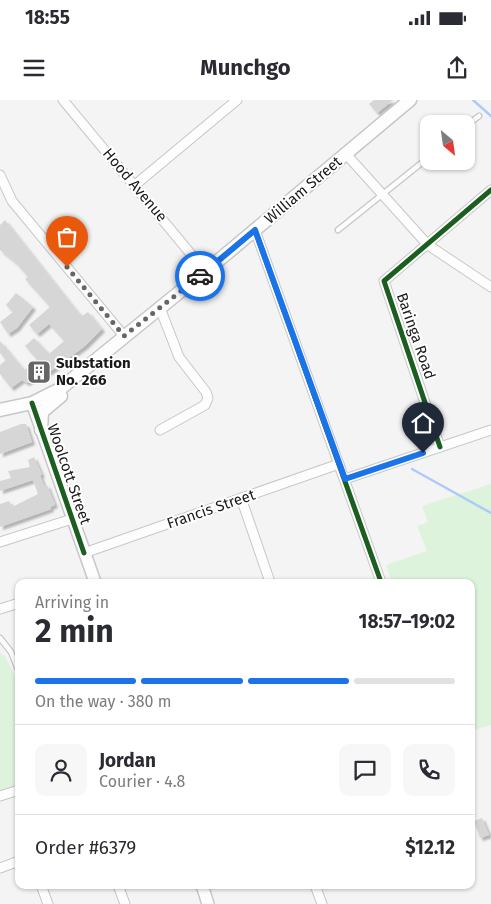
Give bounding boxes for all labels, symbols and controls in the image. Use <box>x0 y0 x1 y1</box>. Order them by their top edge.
text: 18:55 <box>25 6 70 29</box>
icon: menu <box>20 54 48 82</box>
text: Munchgo <box>200 54 291 81</box>
icon: share <box>443 54 471 82</box>
north arrow <box>420 115 475 170</box>
map controls <box>420 115 475 170</box>
street label: Hood Avenue <box>99 145 171 225</box>
street label: William Street <box>261 152 346 228</box>
pin <box>46 216 88 267</box>
icon: bag <box>53 223 81 251</box>
courier <box>175 251 225 301</box>
icon: car <box>186 262 214 290</box>
street label: Baringa Road <box>393 290 439 382</box>
place label: Substation No. 266 <box>56 354 131 389</box>
building icon: Substation No. 266 <box>26 359 52 385</box>
pin <box>402 402 444 453</box>
icon: home <box>409 409 437 437</box>
street label: Woolcott Street <box>43 421 95 527</box>
street label: Francis Street <box>165 485 258 533</box>
text: Arriving in <box>35 593 109 612</box>
text: 18:57–19:02 <box>359 610 455 633</box>
text: 2 min <box>35 612 114 650</box>
text: On the way · 380 m <box>35 692 171 711</box>
button: person <box>35 744 87 796</box>
button: chat <box>339 744 391 796</box>
button: phone <box>403 744 455 796</box>
text: Jordan <box>99 749 156 772</box>
text: Courier · 4.8 <box>99 772 185 791</box>
text: Order #6379 <box>35 836 136 859</box>
text: $12.12 <box>405 836 455 859</box>

